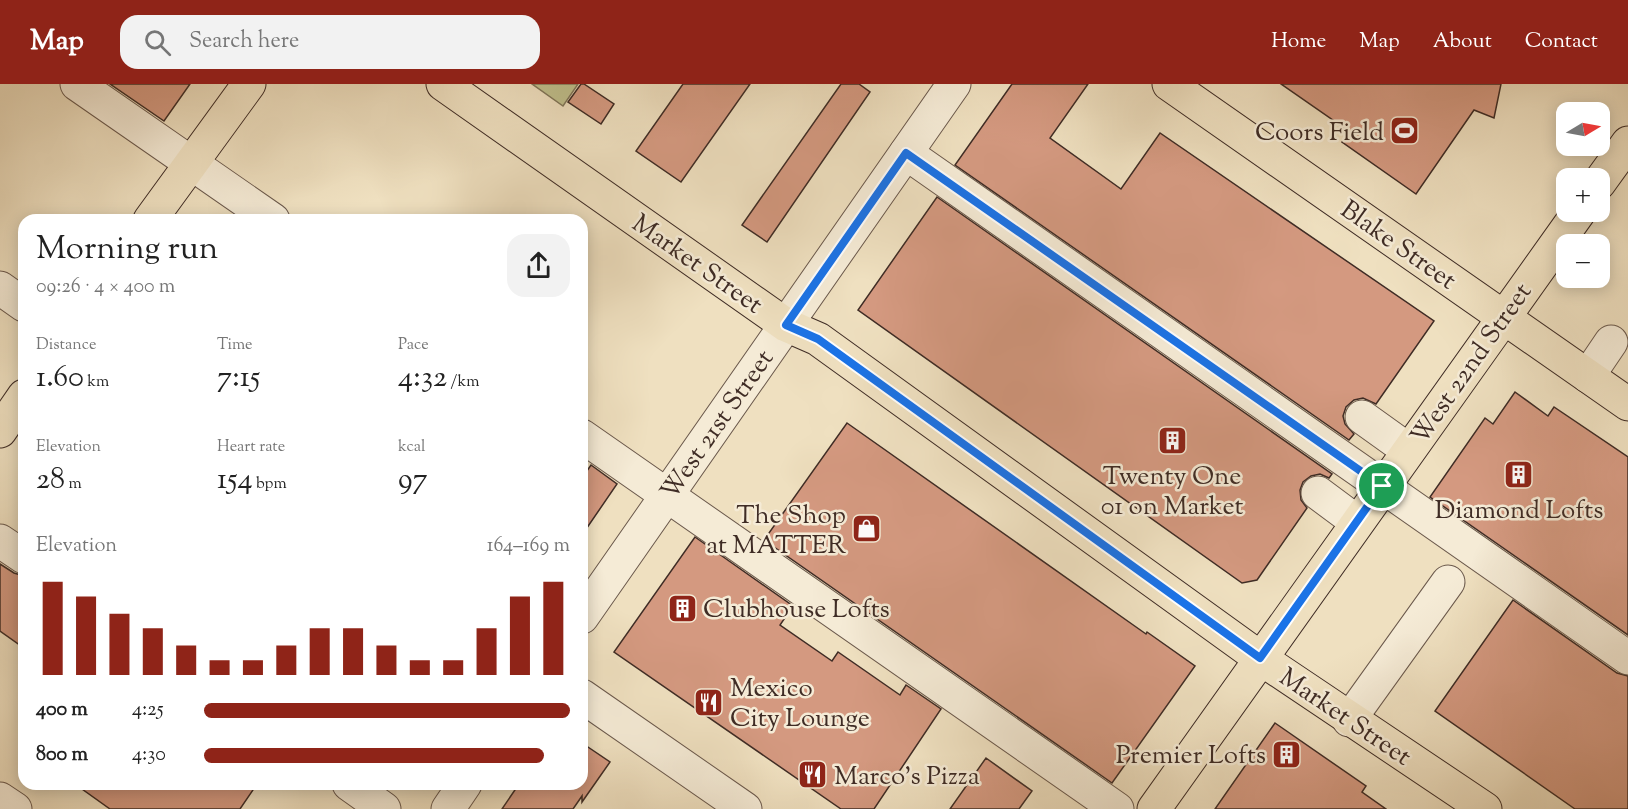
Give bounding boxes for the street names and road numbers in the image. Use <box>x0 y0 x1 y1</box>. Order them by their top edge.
street label: Blake Street <box>1332 192 1463 300</box>
street label: Market Street <box>624 206 770 324</box>
street label: West 22nd Street <box>1402 276 1542 453</box>
street label: West 21st Street <box>652 343 784 508</box>
street label: Market Street <box>1271 660 1418 776</box>

